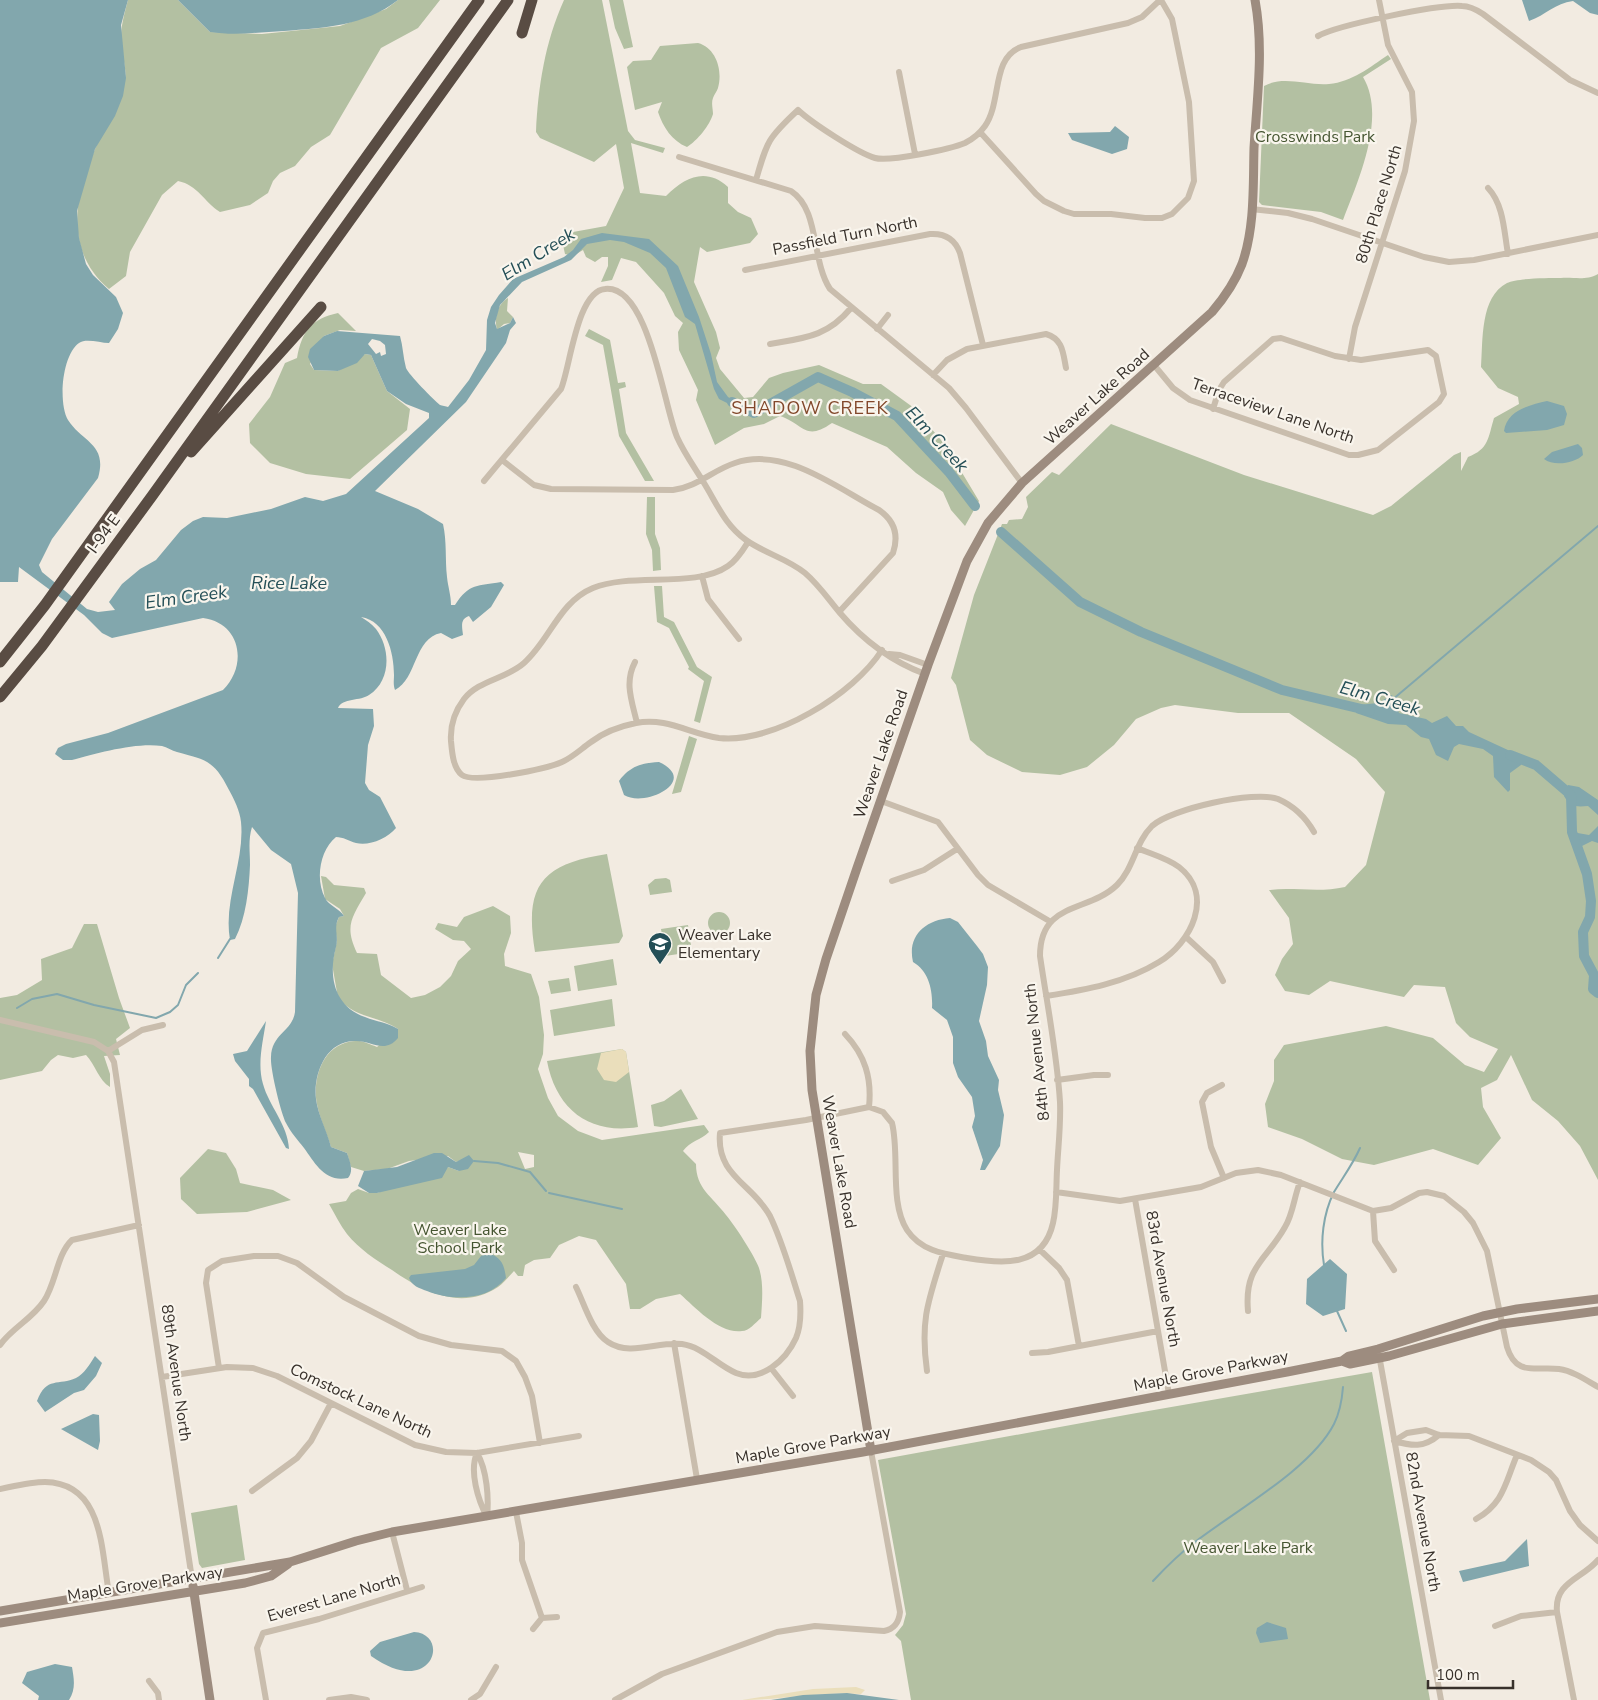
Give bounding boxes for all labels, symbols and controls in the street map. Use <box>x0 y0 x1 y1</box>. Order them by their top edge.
park label: Crosswinds Park <box>1255 126 1376 148</box>
street label: 80th Place North <box>1351 142 1407 266</box>
street label: Passfield Turn North <box>771 211 919 261</box>
water label: Elm Creek <box>497 221 580 286</box>
street label: Weaver Lake Road <box>1040 344 1154 450</box>
street label: Terraceview Lane North <box>1189 373 1357 449</box>
district label: SHADOW CREEK <box>731 396 889 420</box>
water label: Elm Creek <box>900 401 975 478</box>
street label: I-94 E <box>82 510 126 558</box>
water label: Rice Lake <box>251 571 328 595</box>
water label: Elm Creek <box>144 579 229 615</box>
water label: Elm Creek <box>1337 675 1424 721</box>
street label: Weaver Lake Road <box>849 687 913 821</box>
place label: Weaver Lake Elementary <box>678 924 772 964</box>
school or university icon: Weaver Lake Elementary <box>647 931 673 965</box>
street label: 84th Avenue North <box>1019 982 1055 1122</box>
street label: Weaver Lake Road <box>816 1094 862 1230</box>
street label: 83rd Avenue North <box>1140 1209 1186 1349</box>
park label: Weaver Lake School Park <box>413 1219 507 1259</box>
street label: 89th Avenue North <box>155 1303 197 1443</box>
street label: Maple Grove Parkway <box>1132 1345 1291 1397</box>
street label: Comstock Lane North <box>286 1358 436 1444</box>
street label: Maple Grove Parkway <box>734 1420 893 1469</box>
street label: 82nd Avenue North <box>1400 1450 1446 1594</box>
park label: Weaver Lake Park <box>1183 1537 1314 1559</box>
street label: Maple Grove Parkway <box>66 1561 225 1607</box>
street label: Everest Lane North <box>265 1568 403 1628</box>
scale bar <box>1428 1658 1513 1690</box>
text: 100 m <box>1436 1665 1480 1685</box>

